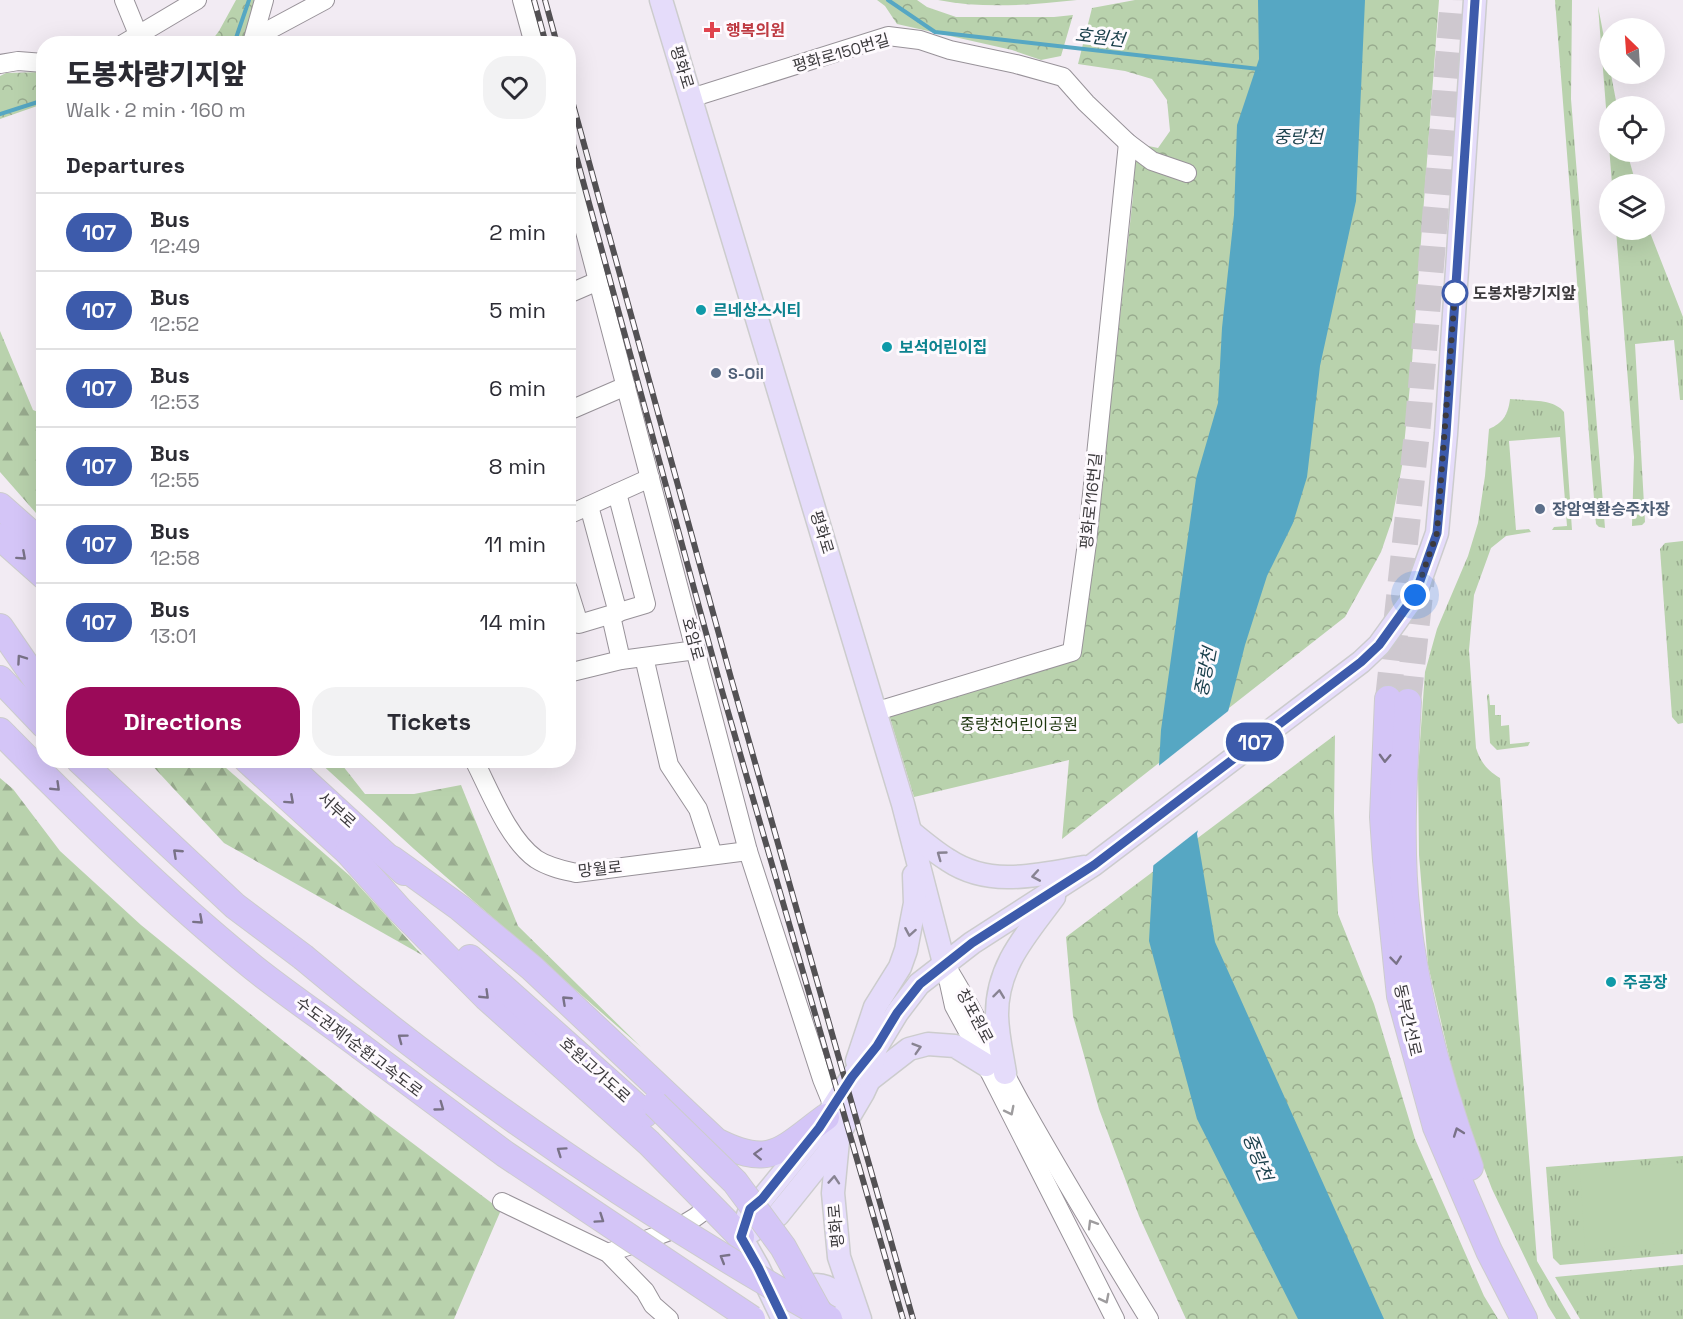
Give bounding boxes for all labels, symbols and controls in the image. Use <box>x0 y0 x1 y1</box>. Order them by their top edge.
north arrow <box>1599 18 1665 84</box>
map controls <box>1599 18 1665 240</box>
place label: 행복의원 <box>726 20 785 41</box>
marker: 행복의원 <box>703 21 721 39</box>
water label: 호원천 <box>1074 23 1128 52</box>
street label: 평화로150번길 <box>790 29 892 77</box>
street label: 평화로 <box>666 43 699 91</box>
text: 도봉차량기지앞 <box>66 56 246 92</box>
button: heart <box>483 56 546 119</box>
button: locate <box>1599 96 1665 162</box>
text: Walk · 2 min · 160 m <box>66 97 246 123</box>
water label: 중랑천 <box>1273 125 1325 148</box>
text: Departures <box>66 151 185 179</box>
button: layers <box>1599 174 1665 240</box>
text: Bus <box>150 205 190 233</box>
text: 2 min <box>489 218 546 246</box>
text: 107 <box>82 219 116 246</box>
text: 12:49 <box>150 233 200 259</box>
marker: 도봉차량기지앞 <box>1442 280 1468 306</box>
text: Bus <box>150 283 190 311</box>
place label: 도봉차량기지앞 <box>1473 283 1576 304</box>
text: 5 min <box>489 296 546 324</box>
text: 107 <box>82 297 116 324</box>
place label: 르네상스시티 <box>713 300 801 321</box>
marker: 르네상스시티 <box>694 303 708 317</box>
text: 12:52 <box>150 311 199 337</box>
place label: 보석어린이집 <box>899 337 987 358</box>
marker: 보석어린이집 <box>880 340 894 354</box>
text: Bus <box>150 361 190 389</box>
place label: S-Oil <box>728 363 764 384</box>
marker: S-Oil <box>709 366 723 380</box>
text: 6 min <box>489 374 546 402</box>
text: 107 <box>82 375 116 402</box>
text: 12:53 <box>150 389 200 415</box>
text: Bus <box>150 439 190 467</box>
text: 8 min <box>489 452 546 480</box>
street label: 평화로116번길 <box>1075 452 1107 550</box>
text: 107 <box>82 453 116 480</box>
text: 12:55 <box>150 467 199 493</box>
place label: 장암역환승주차장 <box>1552 499 1670 520</box>
marker: 장암역환승주차장 <box>1533 502 1547 516</box>
street label: 평화로 <box>806 508 839 556</box>
text: Bus <box>150 517 190 545</box>
text: 11 min <box>484 530 546 558</box>
text: 107 <box>82 531 116 558</box>
text: 12:58 <box>150 545 200 571</box>
one-way arrow <box>15 549 26 560</box>
your location <box>1400 580 1430 610</box>
text: Bus <box>150 595 190 623</box>
text: 14 min <box>480 608 546 636</box>
text: 107 <box>82 609 116 636</box>
street label: 호암로 <box>677 615 709 663</box>
text: 13:01 <box>150 623 197 649</box>
water label: 중랑천 <box>1189 643 1221 699</box>
one-way arrow <box>17 655 28 666</box>
button: Directions <box>66 687 300 756</box>
button: Tickets <box>312 687 546 756</box>
park label: 중랑천어린이공원 <box>960 714 1078 735</box>
line badge: 107 <box>1220 722 1290 762</box>
text: 107 <box>1238 729 1272 756</box>
one-way arrow <box>1379 753 1391 762</box>
one-way arrow <box>50 780 60 791</box>
street label: 서부로 <box>314 787 361 833</box>
one-way arrow <box>284 793 294 804</box>
one-way arrow <box>173 849 184 860</box>
one-way arrow <box>937 852 948 863</box>
street label: 망월로 <box>577 856 623 882</box>
one-way arrow <box>1031 869 1040 881</box>
one-way arrow <box>192 913 203 924</box>
one-way arrow <box>904 927 916 936</box>
one-way arrow <box>1389 955 1402 964</box>
place label: 주공장 <box>1623 972 1667 993</box>
marker: 주공장 <box>1604 975 1618 989</box>
street label: 동부간선로 <box>1389 982 1427 1058</box>
street label: 창포원로 <box>952 985 998 1047</box>
one-way arrow <box>478 988 489 999</box>
one-way arrow <box>992 990 1005 999</box>
street label: 수도권제1순환고속도로 <box>291 992 427 1102</box>
one-way arrow <box>562 996 573 1007</box>
street label: 호원고가도로 <box>555 1033 635 1108</box>
one-way arrow <box>398 1034 409 1045</box>
one-way arrow <box>911 1043 922 1055</box>
one-way arrow <box>434 1100 445 1111</box>
one-way arrow <box>1002 1105 1014 1116</box>
one-way arrow <box>1452 1128 1465 1138</box>
water label: 중랑천 <box>1238 1130 1279 1187</box>
one-way arrow <box>556 1147 567 1158</box>
one-way arrow <box>753 1148 762 1160</box>
one-way arrow <box>828 1176 841 1185</box>
street label: 평화로 <box>824 1203 848 1249</box>
one-way arrow <box>593 1212 604 1223</box>
one-way arrow <box>1087 1220 1099 1230</box>
one-way arrow <box>720 1254 730 1266</box>
one-way arrow <box>1098 1292 1109 1303</box>

